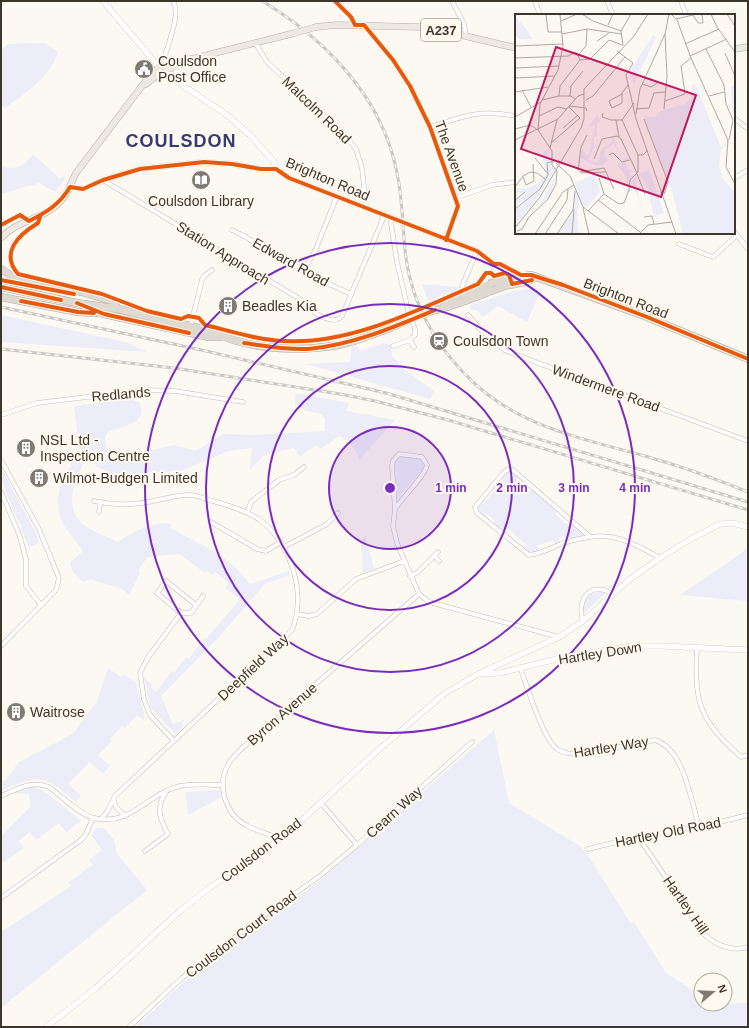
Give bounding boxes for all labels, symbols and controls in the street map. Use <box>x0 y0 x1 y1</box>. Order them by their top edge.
inset map <box>515 14 735 234</box>
road number: A237 <box>421 19 461 41</box>
place label: Coulsdon Post Office <box>158 53 226 85</box>
public building icon: Coulsdon Post Office <box>133 58 155 80</box>
street label: Malcolm Road <box>279 73 355 147</box>
street label: The Avenue <box>432 118 472 194</box>
district label: COULSDON <box>126 131 237 151</box>
street label: Brighton Road <box>284 154 372 204</box>
library icon: Coulsdon Library <box>190 169 212 191</box>
place label: Coulsdon Library <box>148 193 254 209</box>
street label: Station Approach <box>174 218 272 288</box>
street label: Edward Road <box>250 234 332 290</box>
street label: Brighton Road <box>581 274 671 322</box>
building icon: Beadles Kia <box>217 295 239 317</box>
place label: Beadles Kia <box>242 298 317 314</box>
station icon: Coulsdon Town <box>428 330 450 352</box>
place label: Coulsdon Town <box>453 333 548 349</box>
street label: Windermere Road <box>550 361 662 415</box>
street label: Redlands <box>91 383 151 405</box>
place label: NSL Ltd - Inspection Centre <box>40 432 150 464</box>
building icon: NSL Ltd - Inspection Centre <box>15 437 37 459</box>
building icon: Wilmot-Budgen Limited <box>28 467 50 489</box>
place label: Wilmot-Budgen Limited <box>53 470 198 486</box>
centre of rings <box>383 481 397 495</box>
text: 1 min <box>435 481 467 495</box>
text: 2 min <box>496 481 528 495</box>
text: 3 min <box>558 481 590 495</box>
text: 4 min <box>619 481 651 495</box>
street label: Deepfield Way <box>214 630 292 704</box>
street label: Hartley Down <box>557 639 643 667</box>
street label: Byron Avenue <box>244 679 320 749</box>
building icon: Waitrose <box>5 701 27 723</box>
place label: Waitrose <box>30 704 85 720</box>
street label: Hartley Way <box>572 733 650 761</box>
street label: Cearn Way <box>363 783 425 841</box>
street label: Hartley Old Road <box>614 814 722 850</box>
street label: Coulsdon Road <box>218 815 304 885</box>
street label: Hartley Hill <box>660 873 712 937</box>
street label: Coulsdon Court Road <box>182 887 300 981</box>
north arrow <box>693 972 733 1012</box>
text: N <box>715 983 729 995</box>

